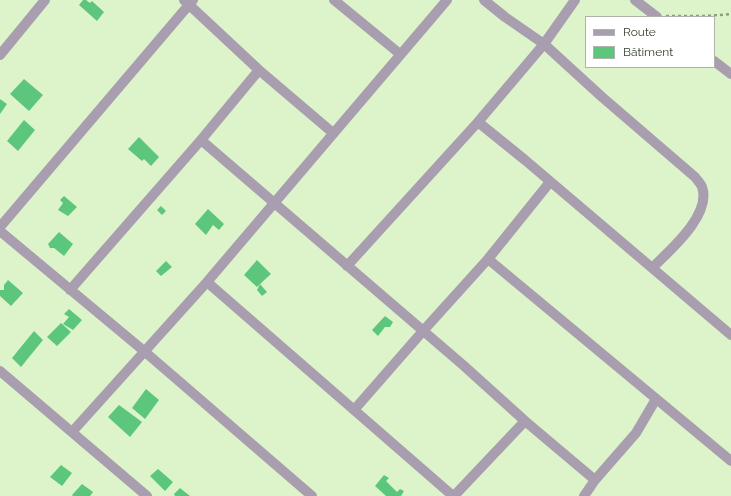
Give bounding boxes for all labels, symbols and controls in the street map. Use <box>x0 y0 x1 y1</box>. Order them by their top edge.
legend <box>585 16 715 68</box>
text: Route <box>623 25 656 39</box>
text: Bâtiment <box>623 45 673 59</box>

